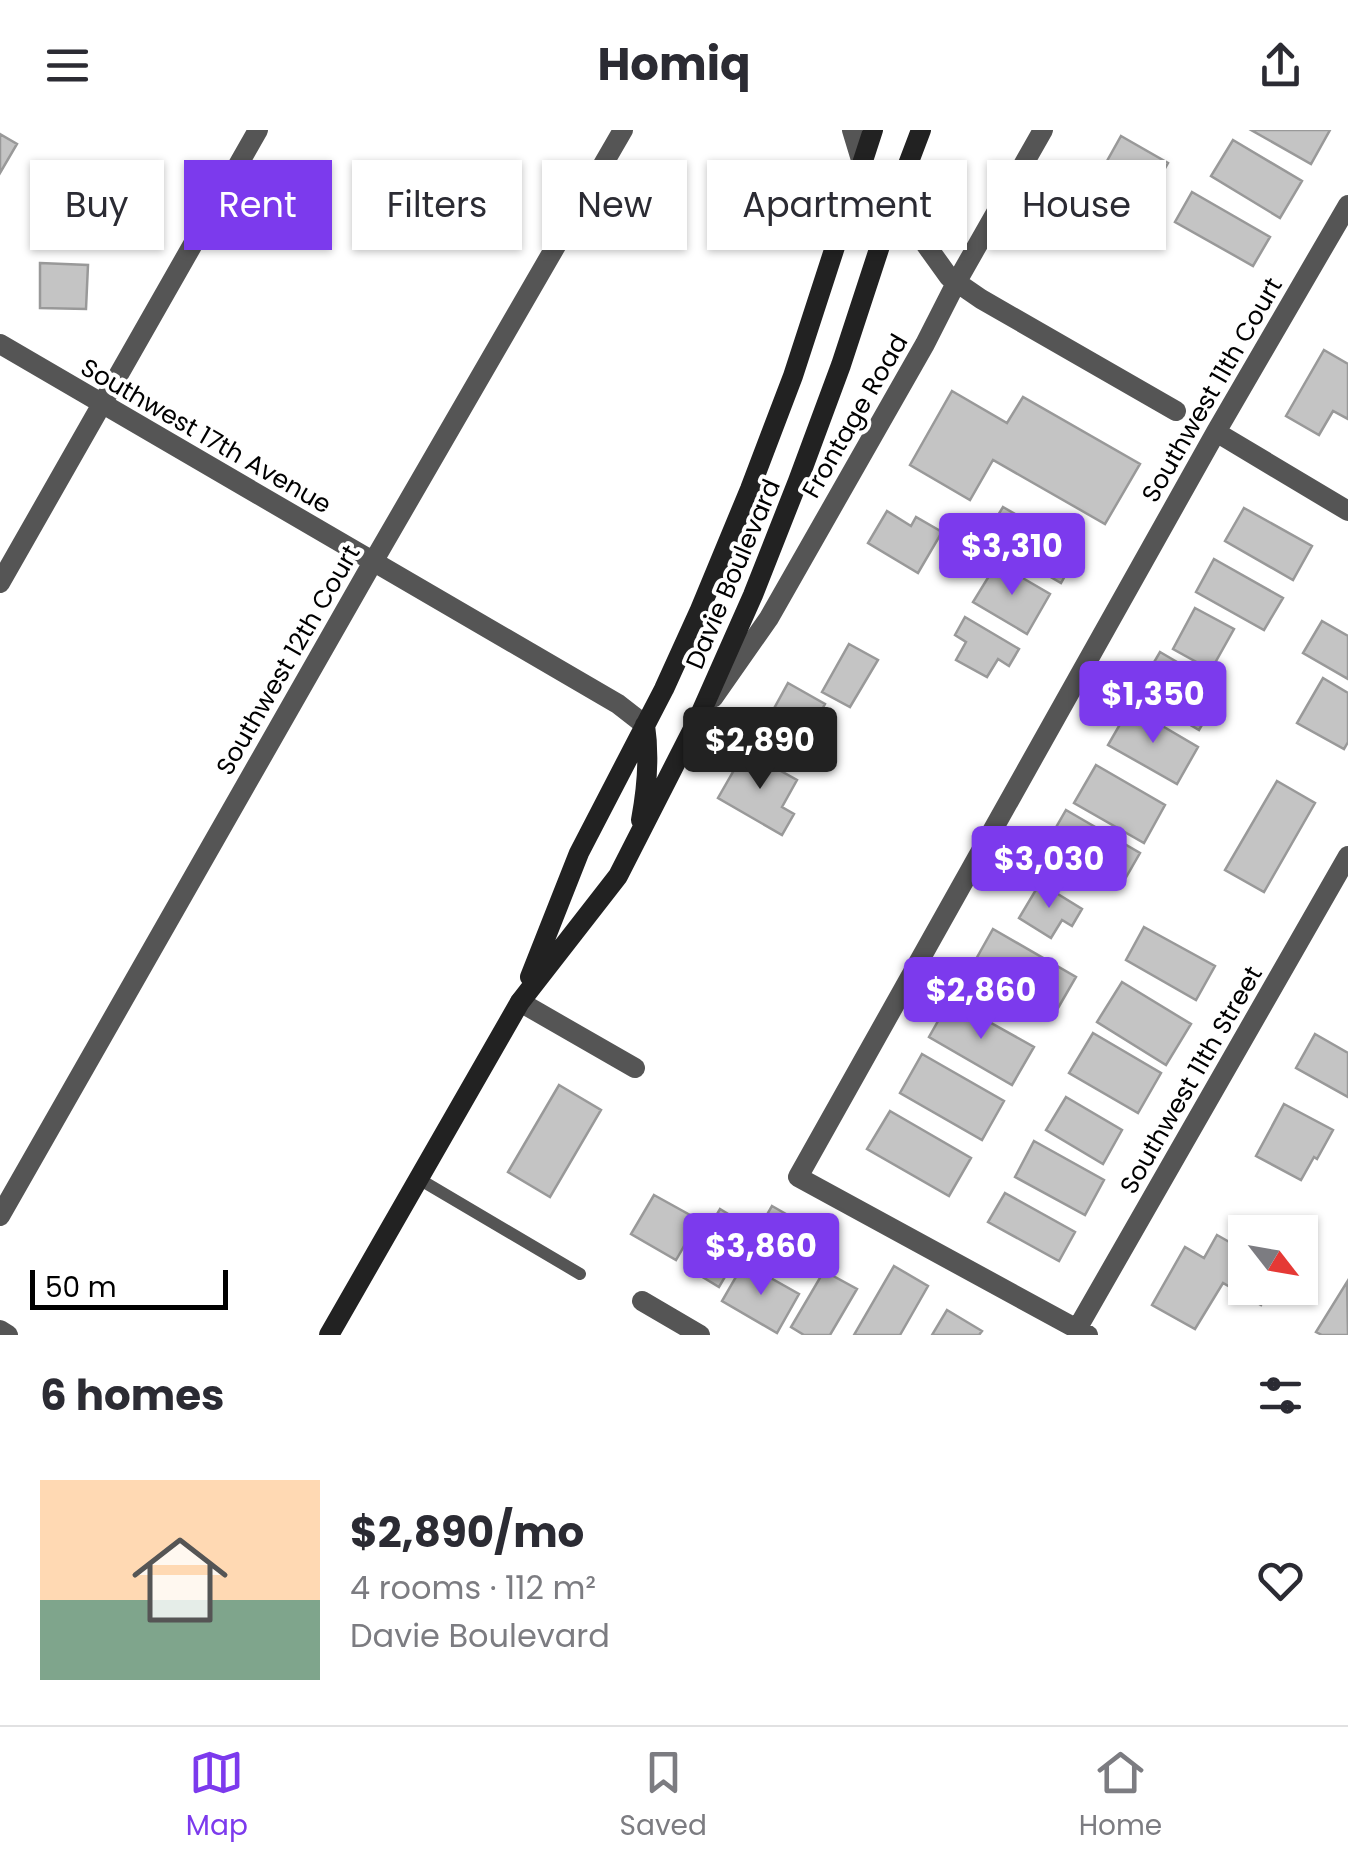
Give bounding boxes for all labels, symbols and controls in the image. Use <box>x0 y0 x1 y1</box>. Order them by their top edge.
text: Homiq <box>597 33 751 96</box>
icon: menu <box>40 38 95 93</box>
icon: share <box>1253 38 1308 93</box>
chip: Buy <box>30 160 164 250</box>
chip: Rent <box>184 160 332 250</box>
chip: Filters <box>352 160 522 250</box>
chip: New <box>542 160 687 250</box>
chip: Apartment <box>707 160 967 250</box>
chip: House <box>987 160 1166 250</box>
street label: Southwest 11th Court <box>1133 271 1291 509</box>
street label: Frontage Road <box>794 328 916 504</box>
street label: Southwest 17th Avenue <box>74 350 338 522</box>
street label: Davie Boulevard <box>677 474 789 674</box>
pin: $3,310 <box>931 513 1093 598</box>
text: $3,310 <box>961 523 1063 568</box>
street label: Southwest 12th Court <box>208 538 368 782</box>
pin: $1,350 <box>1072 661 1234 746</box>
text: $1,350 <box>1101 671 1205 716</box>
pin: $2,890 <box>679 707 841 792</box>
text: $2,890 <box>705 717 815 762</box>
pin: $3,030 <box>968 826 1130 911</box>
text: $3,030 <box>994 836 1104 881</box>
pin: $2,860 <box>900 957 1062 1042</box>
street label: Southwest 11th Street <box>1111 960 1271 1200</box>
text: $2,860 <box>926 967 1036 1012</box>
pin: $3,860 <box>680 1213 842 1298</box>
north arrow <box>1228 1215 1318 1305</box>
map controls <box>1228 1215 1318 1305</box>
text: $3,860 <box>705 1223 817 1268</box>
scale bar <box>30 1265 228 1310</box>
text: 50 m <box>45 1268 116 1307</box>
text: 6 homes <box>40 1366 225 1425</box>
icon: filters <box>1253 1368 1308 1423</box>
text: $2,890/mo <box>350 1503 584 1562</box>
icon: home <box>120 1520 240 1640</box>
icon: heart <box>1253 1553 1308 1608</box>
text: 4 rooms · 112 m² <box>350 1565 596 1610</box>
text: Davie Boulevard <box>350 1613 610 1658</box>
tab: Map <box>186 1745 248 1847</box>
tab: Saved <box>620 1745 707 1847</box>
tab: Home <box>1079 1745 1162 1847</box>

